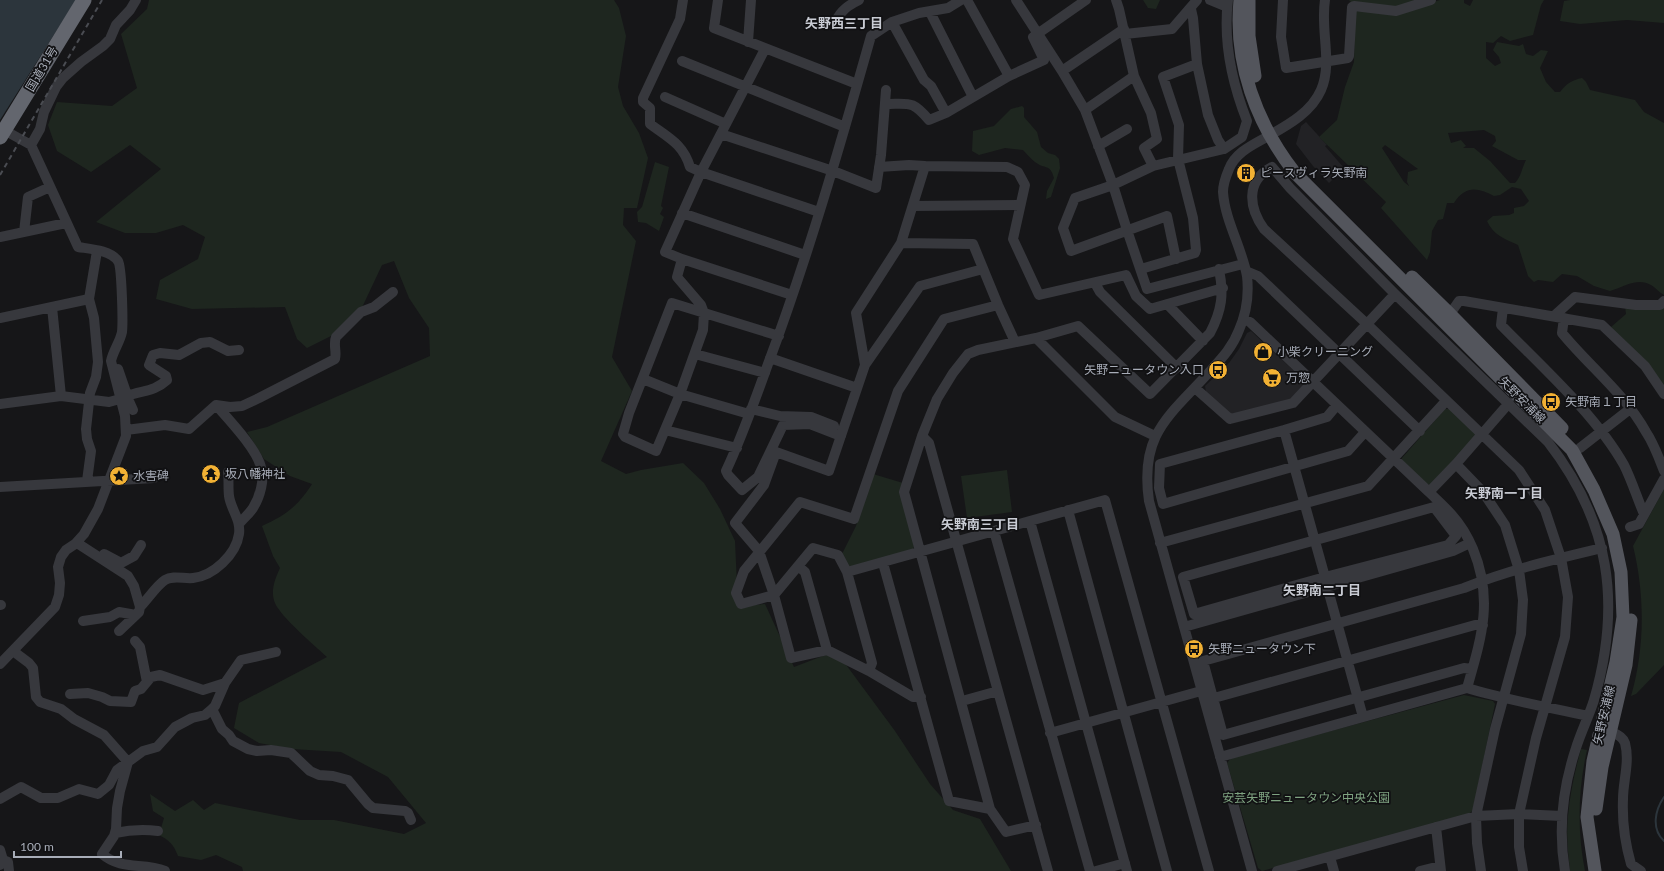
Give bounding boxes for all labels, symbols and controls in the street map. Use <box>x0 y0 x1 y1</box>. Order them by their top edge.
district label: 矢野西三丁目 <box>805 15 883 31</box>
street label: 国道31号 <box>22 43 61 94</box>
building icon: ピースヴィラ矢野南 <box>1235 162 1257 184</box>
place label: ピースヴィラ矢野南 <box>1260 165 1367 180</box>
shop icon: 小柴クリーニング <box>1252 341 1274 363</box>
place label: 小柴クリーニング <box>1277 344 1373 359</box>
bus stop icon: 矢野ニュータウン入口 <box>1207 359 1229 381</box>
place label: 矢野ニュータウン入口 <box>1084 362 1204 377</box>
supermarket icon: 万惣 <box>1261 367 1283 389</box>
place label: 万惣 <box>1286 370 1310 385</box>
street label: 矢野安浦線 <box>1496 373 1549 426</box>
bus stop icon: 矢野南１丁目 <box>1540 391 1562 413</box>
place label: 矢野南１丁目 <box>1565 394 1637 409</box>
temple icon: 坂八幡神社 <box>200 463 222 485</box>
place icon: 水害碑 <box>108 465 130 487</box>
place label: 坂八幡神社 <box>225 466 285 481</box>
place label: 水害碑 <box>133 468 169 483</box>
district label: 矢野南一丁目 <box>1465 485 1543 501</box>
district label: 矢野南三丁目 <box>941 516 1019 532</box>
district label: 矢野南二丁目 <box>1283 582 1361 598</box>
bus stop icon: 矢野ニュータウン下 <box>1183 638 1205 660</box>
place label: 矢野ニュータウン下 <box>1208 641 1316 656</box>
street label: 矢野安浦線 <box>1589 684 1618 746</box>
park label: 安芸矢野ニュータウン中央公園 <box>1222 790 1390 805</box>
scale bar <box>14 833 121 859</box>
text: 100 m <box>20 839 54 854</box>

